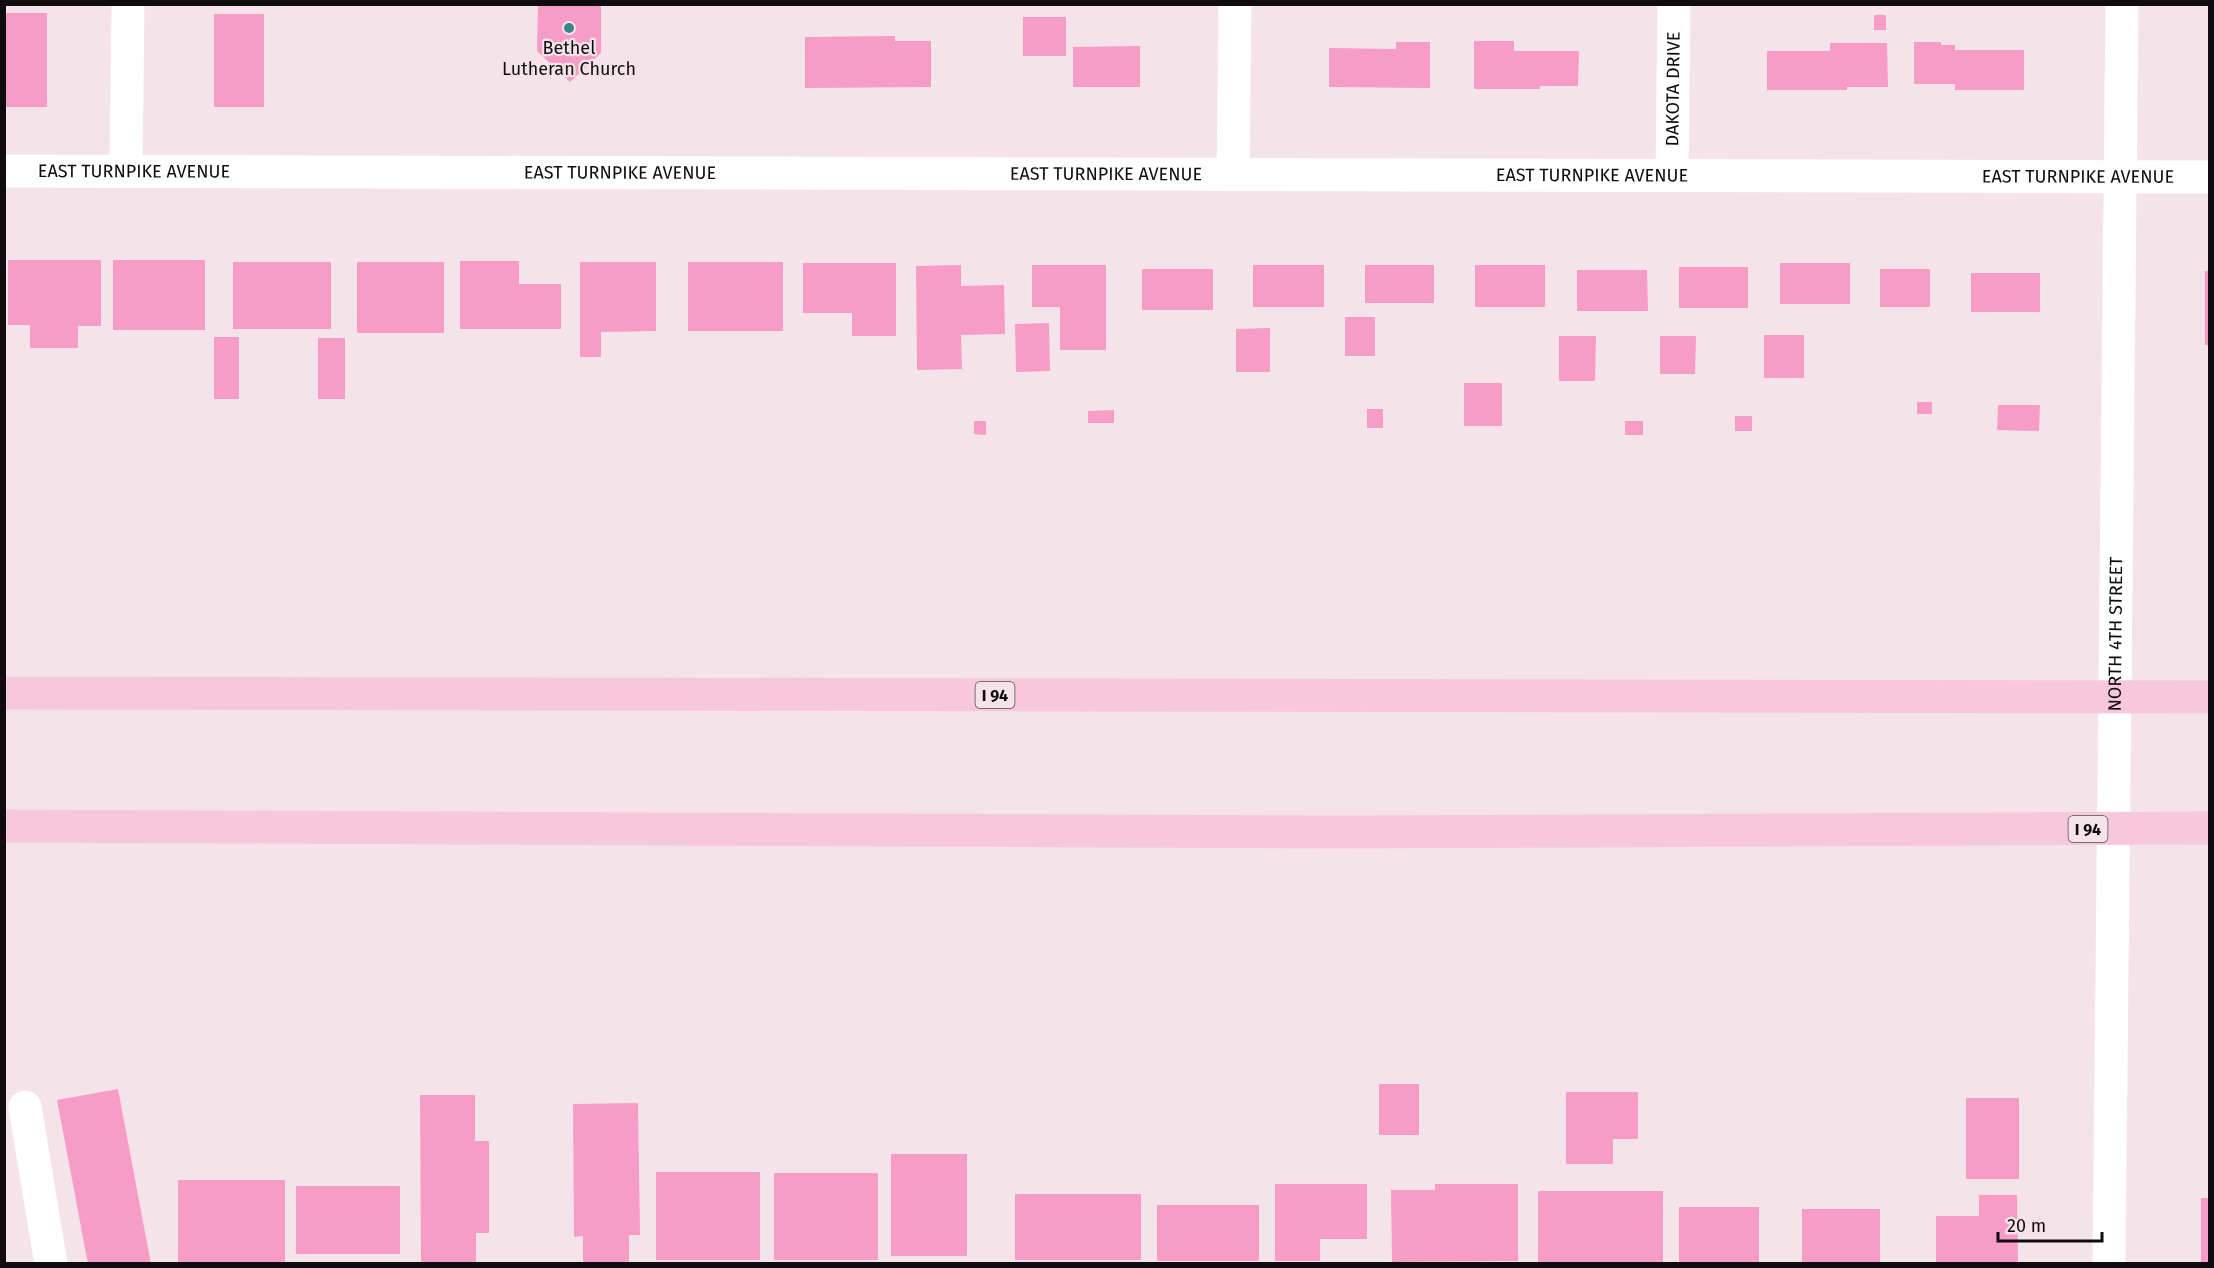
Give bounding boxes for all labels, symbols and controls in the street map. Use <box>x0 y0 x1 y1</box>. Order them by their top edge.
marker: Bethel Lutheran Church <box>562 21 576 35</box>
street label: DAKOTA DRIVE <box>1661 31 1685 147</box>
place label: Bethel Lutheran Church <box>502 37 636 80</box>
street label: EAST TURNPIKE AVENUE <box>38 160 230 183</box>
street label: EAST TURNPIKE AVENUE <box>524 161 716 184</box>
street label: EAST TURNPIKE AVENUE <box>1010 163 1202 185</box>
street label: EAST TURNPIKE AVENUE <box>1496 164 1688 187</box>
street label: EAST TURNPIKE AVENUE <box>1982 165 2174 188</box>
street label: NORTH 4TH STREET <box>2104 556 2127 712</box>
road number: I 94 <box>976 682 1014 708</box>
road number: I 94 <box>2068 816 2108 842</box>
scale bar <box>1998 1205 2102 1243</box>
text: 20 m <box>2007 1215 2046 1237</box>

